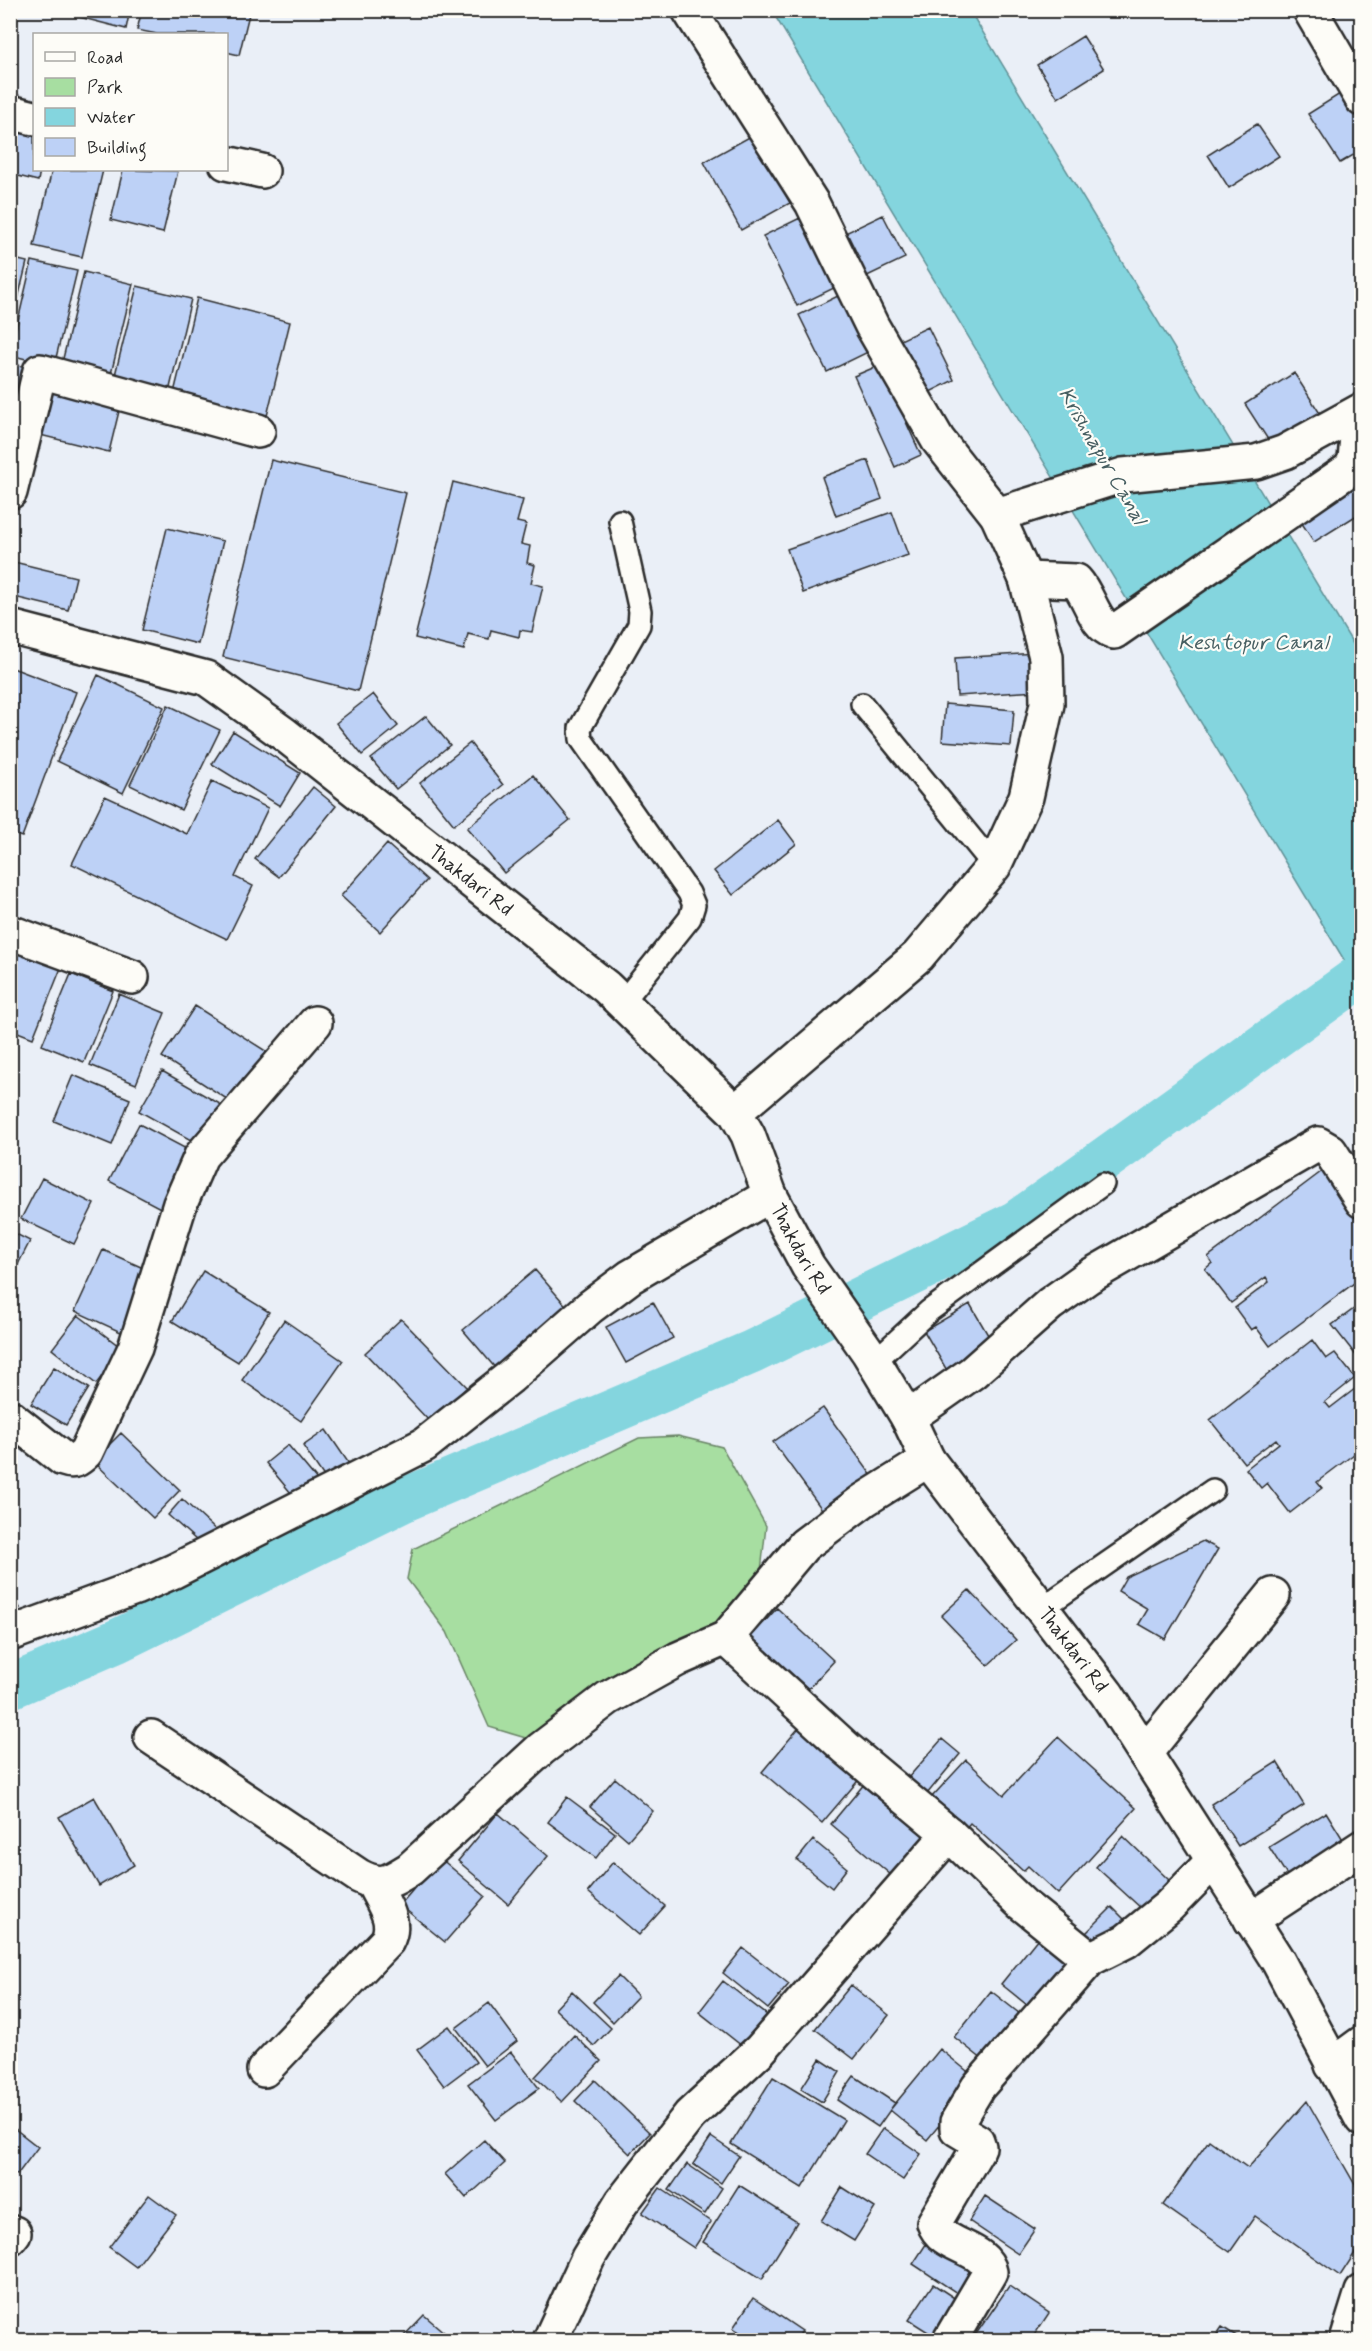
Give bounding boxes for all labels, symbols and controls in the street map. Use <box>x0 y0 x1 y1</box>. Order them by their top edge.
legend <box>33 33 228 171</box>
text: Road <box>87 46 123 70</box>
text: Park <box>87 76 123 100</box>
text: Water <box>87 106 136 130</box>
text: Building <box>87 136 147 162</box>
water label: Krishnapur Canal <box>1051 382 1154 532</box>
water label: Keshtopur Canal <box>1178 629 1331 657</box>
street label: Thakdari Rd <box>423 839 519 922</box>
street label: Thakdari Rd <box>764 1199 837 1300</box>
street label: Thakdari Rd <box>1032 1601 1115 1698</box>

